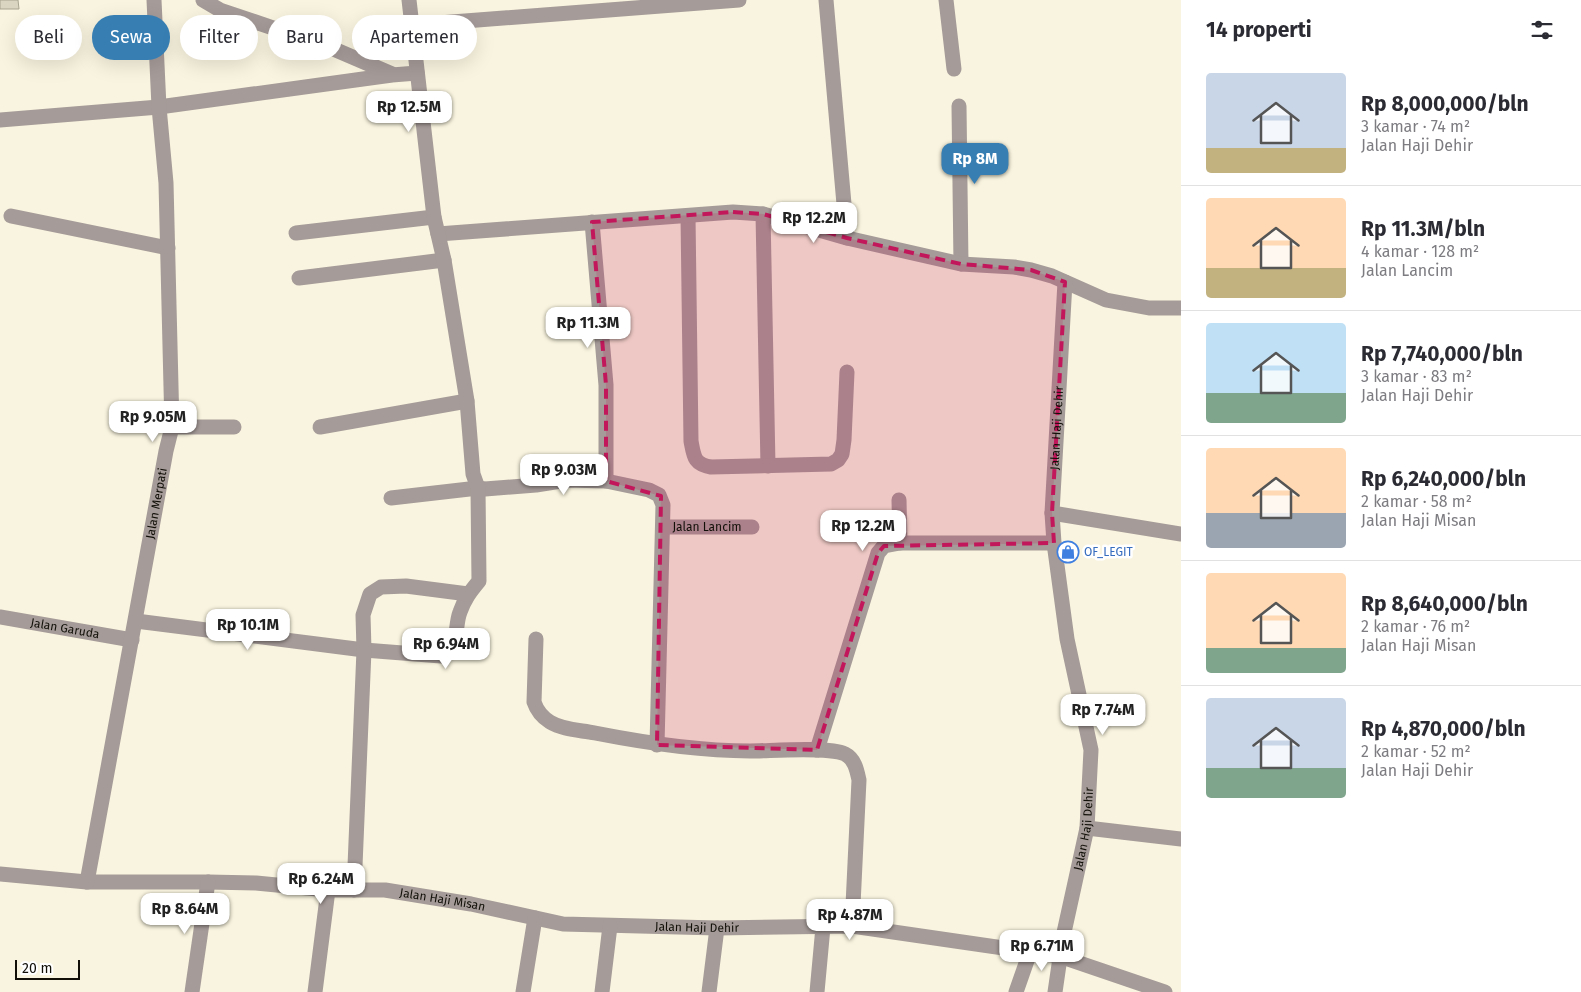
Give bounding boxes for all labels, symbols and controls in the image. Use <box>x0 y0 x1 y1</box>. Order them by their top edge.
chip: Beli <box>15 15 82 60</box>
chip: Sewa <box>92 15 170 60</box>
chip: Filter <box>180 15 258 60</box>
chip: Baru <box>268 15 342 60</box>
chip: Apartemen <box>352 15 477 60</box>
icon: filters <box>1528 16 1556 44</box>
text: 14 properti <box>1206 17 1312 43</box>
pin: Rp 12.5M <box>357 90 461 133</box>
text: Rp 8,000,000/bln <box>1361 91 1529 117</box>
icon: home <box>1246 93 1306 153</box>
text: Rp 12.5M <box>377 97 441 116</box>
text: 3 kamar · 74 m² <box>1361 117 1470 136</box>
text: Jalan Haji Dehir <box>1361 136 1473 155</box>
pin: Rp 8M <box>940 142 1010 185</box>
text: Rp 8M <box>952 149 998 168</box>
pin: Rp 12.2M <box>762 202 866 244</box>
text: Rp 12.2M <box>782 208 846 227</box>
text: Rp 11.3M/bln <box>1361 216 1485 242</box>
icon: home <box>1246 218 1306 278</box>
text: 4 kamar · 128 m² <box>1361 242 1479 261</box>
text: Jalan Lancim <box>1361 261 1453 280</box>
pin: Rp 11.3M <box>536 306 640 349</box>
text: Rp 11.3M <box>557 313 619 332</box>
text: Rp 7,740,000/bln <box>1361 341 1523 367</box>
icon: home <box>1246 343 1306 403</box>
text: 3 kamar · 83 m² <box>1361 367 1472 386</box>
street label: Jalan Haji Dehir <box>1047 385 1066 470</box>
text: Jalan Haji Dehir <box>1361 386 1473 405</box>
pin: Rp 9.05M <box>101 400 205 443</box>
text: Rp 9.05M <box>120 407 186 426</box>
pin: Rp 9.03M <box>512 454 616 496</box>
text: Rp 9.03M <box>531 460 597 479</box>
text: Rp 6,240,000/bln <box>1361 466 1526 492</box>
street label: Jalan Merpati <box>143 467 170 540</box>
icon: home <box>1246 468 1306 528</box>
text: 2 kamar · 58 m² <box>1361 492 1472 511</box>
pin: Rp 12.2M <box>811 510 915 552</box>
text: Jalan Haji Misan <box>1361 511 1476 530</box>
text: Rp 12.2M <box>831 516 895 535</box>
street label: Jalan Lancim <box>672 520 742 534</box>
shop icon: OF_LEGIT <box>1056 540 1080 564</box>
place label: OF_LEGIT <box>1084 545 1134 559</box>
text: Rp 8,640,000/bln <box>1361 591 1528 617</box>
icon: home <box>1246 593 1306 653</box>
pin: Rp 10.1M <box>196 608 300 651</box>
street label: Jalan Garuda <box>29 615 101 641</box>
text: Rp 10.1M <box>217 615 279 634</box>
text: 2 kamar · 76 m² <box>1361 617 1470 636</box>
pin: Rp 6.94M <box>394 628 498 670</box>
text: Rp 6.94M <box>413 634 479 653</box>
text: Jalan Haji Misan <box>1361 636 1476 655</box>
pin: Rp 7.74M <box>1051 694 1155 736</box>
text: Rp 7.74M <box>1071 700 1135 719</box>
text: Rp 4,870,000/bln <box>1361 716 1526 742</box>
icon: home <box>1246 718 1306 778</box>
text: 2 kamar · 52 m² <box>1361 742 1471 761</box>
text: Jalan Haji Dehir <box>1361 761 1473 780</box>
street label: Jalan Haji Dehir <box>1071 786 1096 872</box>
pin: Rp 6.24M <box>269 862 373 905</box>
text: Rp 6.24M <box>288 869 354 888</box>
street label: Jalan Haji Misan <box>399 885 487 914</box>
pin: Rp 8.64M <box>133 892 237 935</box>
pin: Rp 4.87M <box>798 898 902 941</box>
text: Rp 8.64M <box>152 899 218 918</box>
text: Rp 4.87M <box>817 905 883 924</box>
street label: Jalan Haji Dehir <box>655 919 740 935</box>
pin: Rp 6.71M <box>990 930 1094 972</box>
text: Rp 6.71M <box>1010 936 1074 955</box>
scale bar <box>15 957 80 980</box>
text: 20 m <box>22 960 52 977</box>

